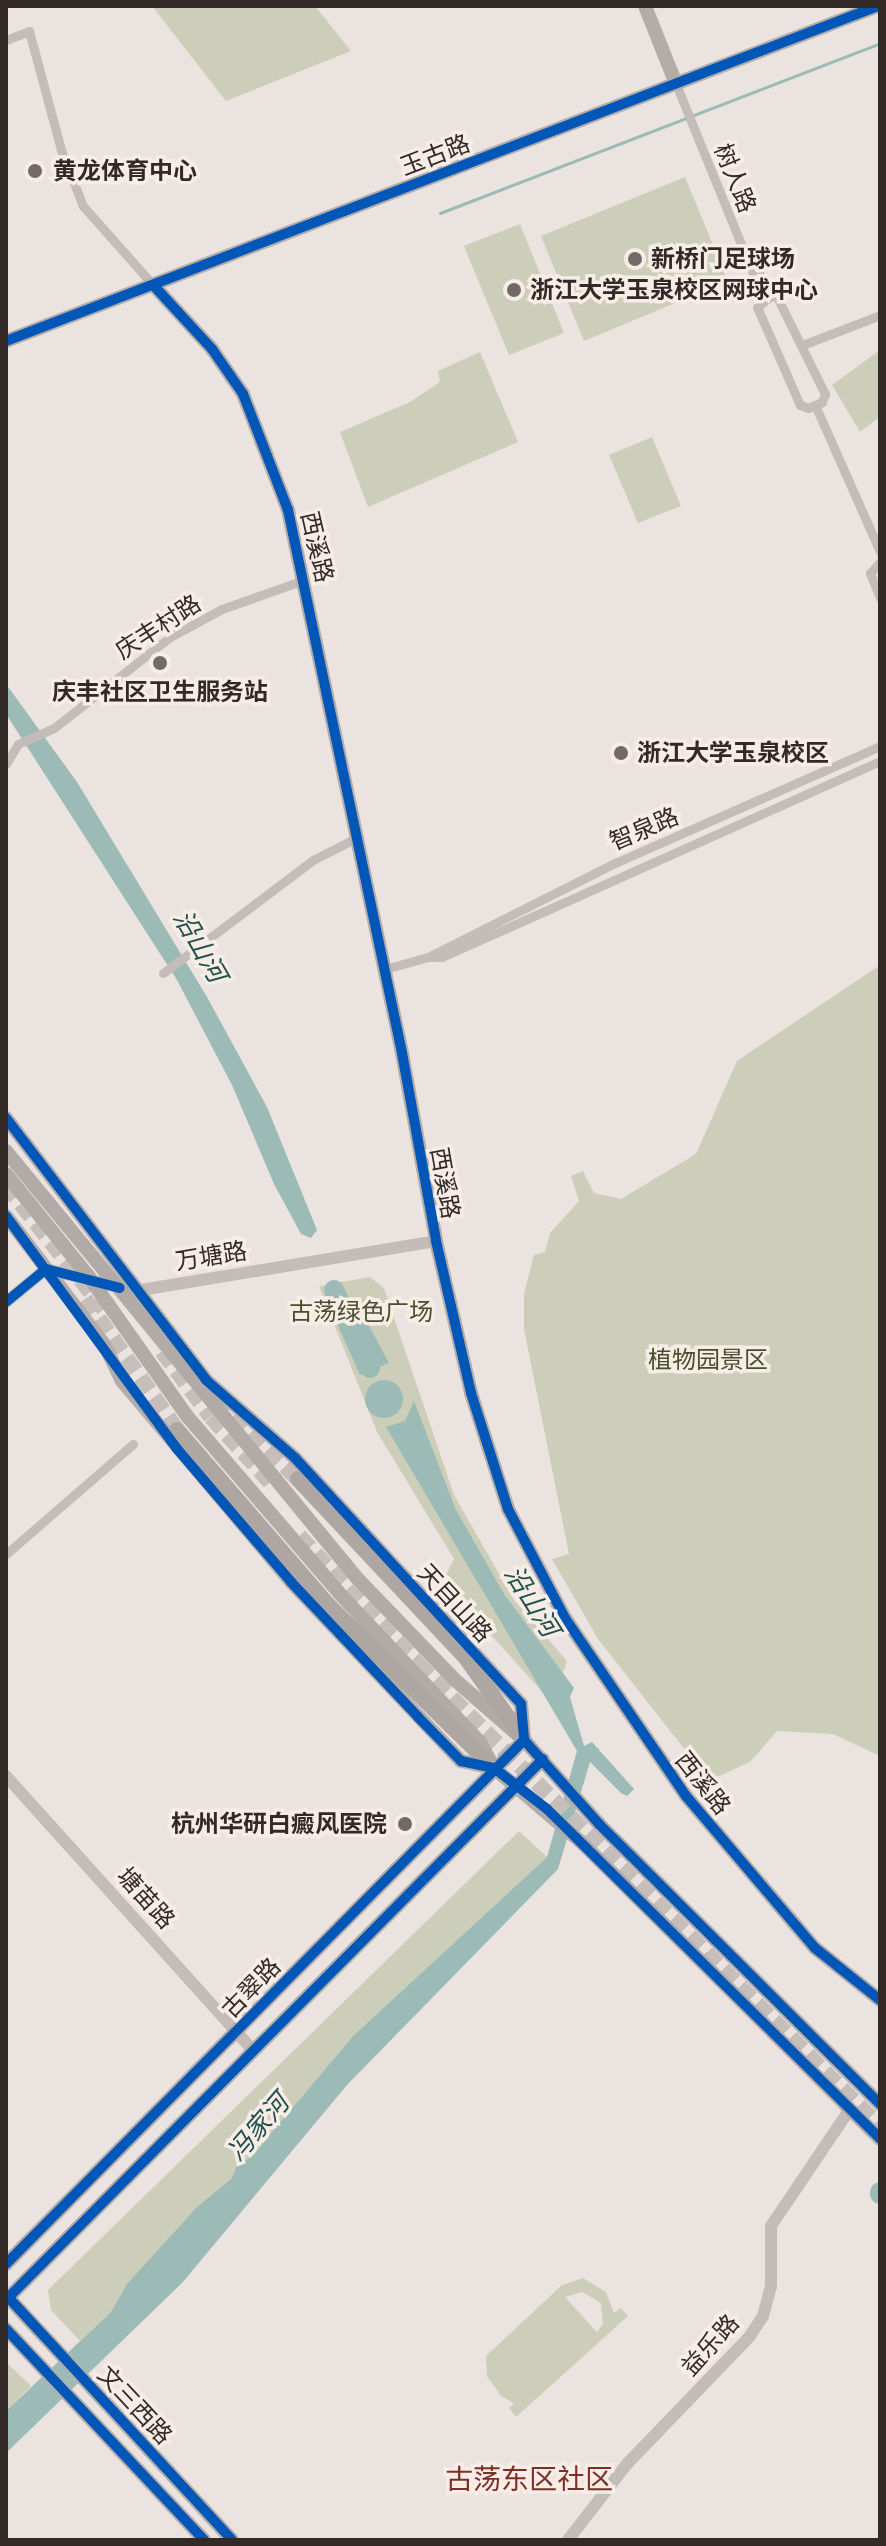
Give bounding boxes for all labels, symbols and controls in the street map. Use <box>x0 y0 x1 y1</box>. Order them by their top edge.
street label: 玉古路 <box>396 129 474 181</box>
street label: 树人路 <box>708 139 762 217</box>
place label: 黄龙体育中心 <box>53 157 197 185</box>
marker: 黄龙体育中心 <box>24 160 46 182</box>
place label: 新桥门足球场 <box>651 245 795 273</box>
marker: 新桥门足球场 <box>626 250 644 268</box>
place label: 浙江大学玉泉校区网球中心 <box>530 276 818 304</box>
marker: 浙江大学玉泉校区网球中心 <box>505 281 523 299</box>
street label: 西溪路 <box>295 509 339 585</box>
street label: 庆丰村路 <box>110 589 206 665</box>
marker: 庆丰社区卫生服务站 <box>149 652 171 674</box>
place label: 庆丰社区卫生服务站 <box>52 678 268 706</box>
place label: 浙江大学玉泉校区 <box>637 739 829 767</box>
marker: 浙江大学玉泉校区 <box>612 744 630 762</box>
street label: 智泉路 <box>605 802 683 856</box>
water label: 沿山河 <box>167 904 233 988</box>
street label: 西溪路 <box>425 1145 465 1221</box>
street label: 万塘路 <box>173 1236 249 1276</box>
park label: 古荡绿色广场 <box>289 1298 433 1326</box>
park label: 植物园景区 <box>648 1346 768 1374</box>
street label: 天目山路 <box>412 1558 498 1648</box>
water label: 沿山河 <box>498 1560 566 1642</box>
street label: 西溪路 <box>669 1746 737 1820</box>
place label: 杭州华研白癜风医院 <box>171 1810 387 1838</box>
marker: 杭州华研白癜风医院 <box>394 1813 416 1835</box>
street label: 塘苗路 <box>111 1862 181 1934</box>
street label: 古翠路 <box>216 1952 286 2024</box>
water label: 冯家河 <box>221 2087 295 2167</box>
street label: 益乐路 <box>675 2309 745 2381</box>
street label: 文三西路 <box>92 2360 178 2450</box>
district label: 古荡东区社区 <box>445 2462 613 2496</box>

